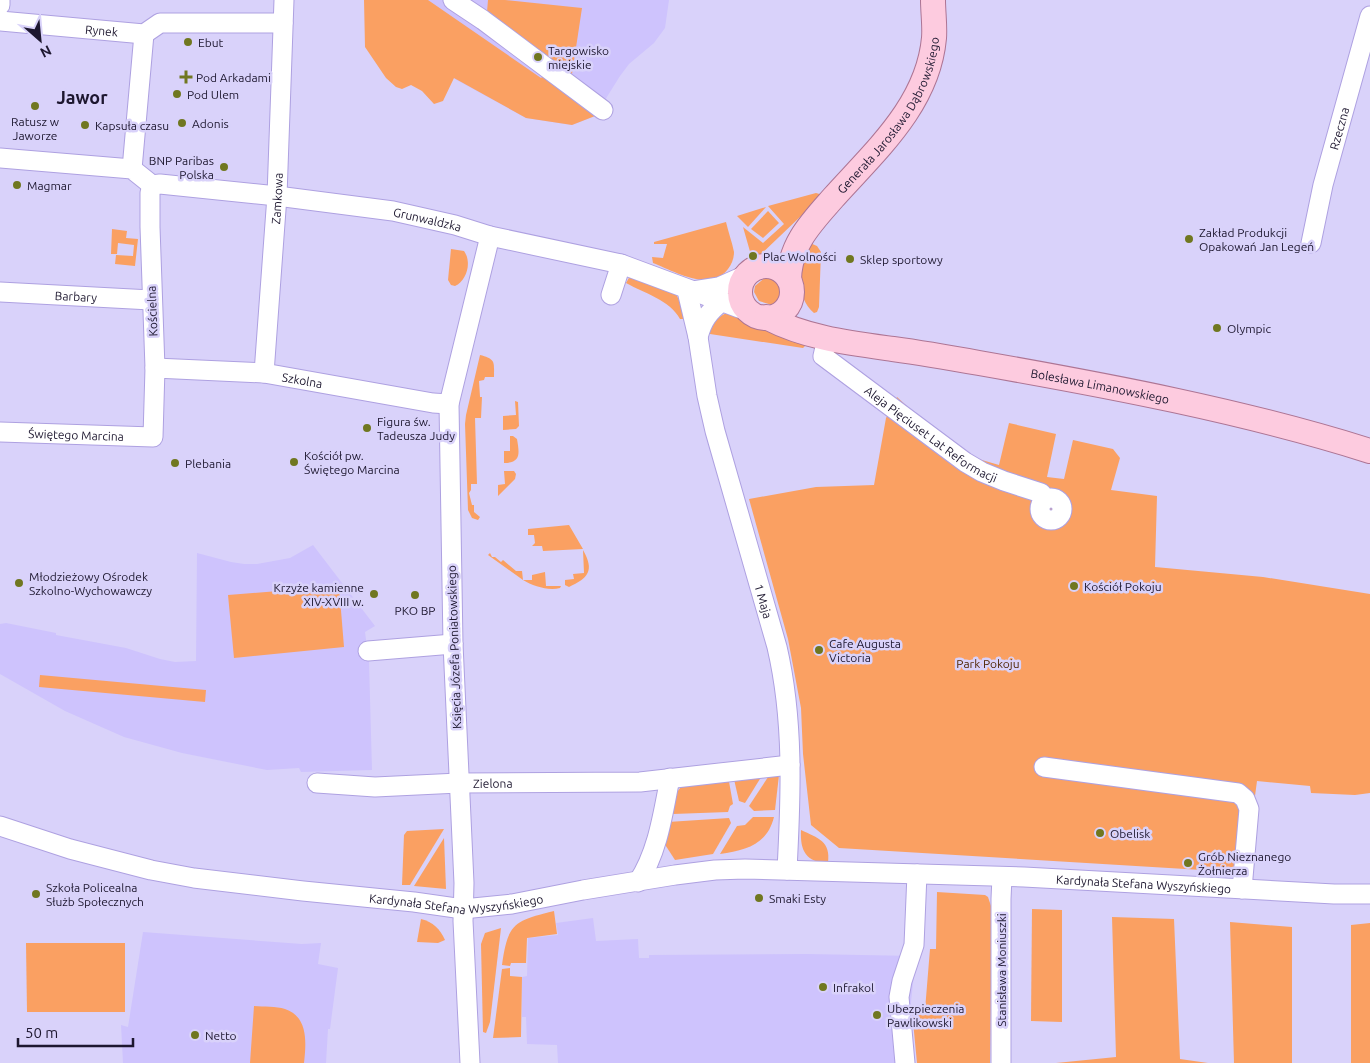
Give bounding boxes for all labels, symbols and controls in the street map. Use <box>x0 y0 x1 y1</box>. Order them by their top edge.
north arrow <box>15 15 65 65</box>
street label: Rynek <box>85 22 119 38</box>
marker: Ebut <box>182 36 194 48</box>
place label: Ebut <box>198 36 224 49</box>
street label: Generała Jarosława Dąbrowskiego <box>834 36 941 196</box>
text: N <box>38 42 54 61</box>
place label: Targowisko miejskie <box>548 44 609 71</box>
marker: Targowisko miejskie <box>532 51 544 63</box>
marker: Pod Arkadami <box>180 71 192 83</box>
place label: Pod Arkadami <box>196 71 271 84</box>
district label: Jawor <box>56 87 108 107</box>
marker: Pod Ulem <box>171 88 183 100</box>
place label: Pod Ulem <box>187 88 239 101</box>
marker: Ratusz w Jaworze <box>29 100 41 112</box>
street label: Rzeczna <box>1327 106 1351 151</box>
place label: Ratusz w Jaworze <box>11 115 60 142</box>
marker: Adonis <box>176 117 188 129</box>
place label: Adonis <box>192 117 229 130</box>
marker: Kapsuła czasu <box>79 119 91 131</box>
place label: Kapsuła czasu <box>95 119 169 132</box>
place label: BNP Paribas Polska <box>149 154 214 181</box>
marker: BNP Paribas Polska <box>218 161 230 173</box>
street label: Zamkowa <box>268 172 284 225</box>
marker: Magmar <box>11 179 23 191</box>
place label: Magmar <box>27 179 72 192</box>
street label: Grunwaldzka <box>392 205 463 233</box>
place label: Zakład Produkcji Opakowań Jan Legeń <box>1199 226 1314 253</box>
marker: Zakład Produkcji Opakowań Jan Legeń <box>1183 233 1195 245</box>
marker: Plac Wolności <box>747 250 759 262</box>
place label: Plac Wolności <box>763 250 837 263</box>
marker: Sklep sportowy <box>844 253 856 265</box>
place label: Sklep sportowy <box>860 253 943 266</box>
street label: Kościelna <box>145 285 159 337</box>
street label: Barbary <box>54 288 97 304</box>
marker: Olympic <box>1211 322 1223 334</box>
place label: Olympic <box>1227 322 1272 335</box>
street label: Bolesława Limanowskiego <box>1030 366 1171 406</box>
street label: Szkolna <box>281 370 324 390</box>
street label: Aleja Pięciuset Lat Reformacji <box>862 383 999 484</box>
place label: Figura św. Tadeusza Judy <box>377 415 455 442</box>
marker: Figura św. Tadeusza Judy <box>361 422 373 434</box>
street label: Świętego Marcina <box>28 426 124 443</box>
place label: Kościół pw. Świętego Marcina <box>304 449 400 476</box>
marker: Kościół pw. Świętego Marcina <box>288 456 300 468</box>
marker: Plebania <box>169 457 181 469</box>
place label: Plebania <box>185 457 231 470</box>
street label: Księcia Józefa Poniatowskiego <box>445 565 463 729</box>
place label: Młodzieżowy Ośrodek Szkolno-Wychowawczy <box>29 570 152 597</box>
marker: Młodzieżowy Ośrodek Szkolno-Wychowawczy <box>13 577 25 589</box>
marker: Kościół Pokoju <box>1068 580 1080 592</box>
place label: Kościół Pokoju <box>1084 580 1162 593</box>
place label: Krzyże kamienne XIV-XVIII w. <box>274 581 364 608</box>
street label: 1 Maja <box>753 582 775 620</box>
marker: Krzyże kamienne XIV-XVIII w. <box>368 588 380 600</box>
marker: PKO BP <box>409 589 421 601</box>
place label: PKO BP <box>394 604 436 617</box>
place label: Cafe Augusta Victoria <box>829 637 901 664</box>
marker: Cafe Augusta Victoria <box>813 644 825 656</box>
park label: Park Pokoju <box>956 657 1020 670</box>
street label: Zielona <box>473 776 513 789</box>
marker: Obelisk <box>1094 827 1106 839</box>
place label: Obelisk <box>1110 827 1150 840</box>
place label: Grób Nieznanego Żołnierza <box>1198 850 1291 877</box>
marker: Grób Nieznanego Żołnierza <box>1182 857 1194 869</box>
street label: Kardynała Stefana Wyszyńskiego <box>1056 872 1231 895</box>
place label: Szkoła Policealna Służb Społecznych <box>46 881 144 908</box>
marker: Szkoła Policealna Służb Społecznych <box>30 888 42 900</box>
street label: Kardynała Stefana Wyszyńskiego <box>369 891 544 916</box>
marker: Smaki Esty <box>753 892 765 904</box>
place label: Smaki Esty <box>769 892 826 905</box>
street label: Stanisława Moniuszki <box>995 913 1008 1027</box>
marker: Infrakol <box>817 981 829 993</box>
place label: Infrakol <box>833 981 874 994</box>
place label: Ubezpieczenia Pawlikowski <box>887 1002 964 1029</box>
marker: Ubezpieczenia Pawlikowski <box>871 1009 883 1021</box>
scale bar <box>18 1016 132 1048</box>
text: 50 m <box>25 1024 58 1041</box>
marker: Netto <box>189 1029 201 1041</box>
place label: Netto <box>205 1029 237 1042</box>

